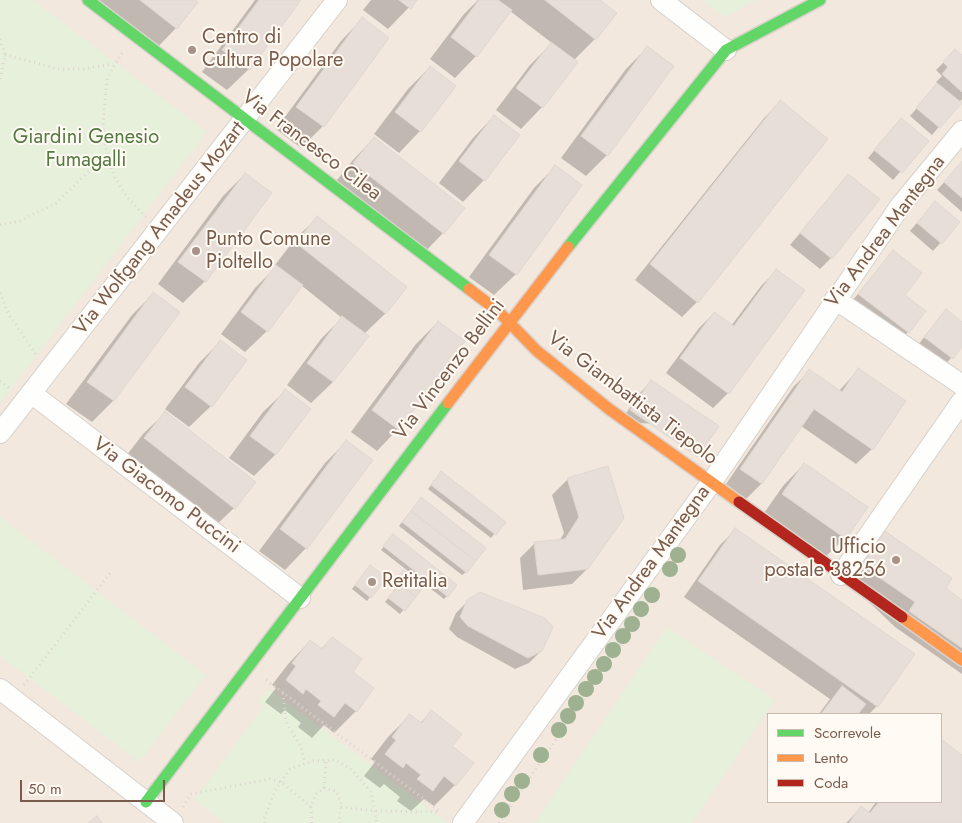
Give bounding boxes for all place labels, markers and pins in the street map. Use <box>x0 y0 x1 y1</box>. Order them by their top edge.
place label: Centro di Cultura Popolare <box>202 26 343 73</box>
marker: Centro di Cultura Popolare <box>186 44 198 56</box>
place label: Punto Comune Pioltello <box>206 228 331 275</box>
marker: Punto Comune Pioltello <box>190 245 202 257</box>
place label: Ufficio postale 38256 <box>764 536 886 583</box>
marker: Ufficio postale 38256 <box>890 554 902 566</box>
place label: Retitalia <box>382 570 447 594</box>
marker: Retitalia <box>366 576 378 588</box>

